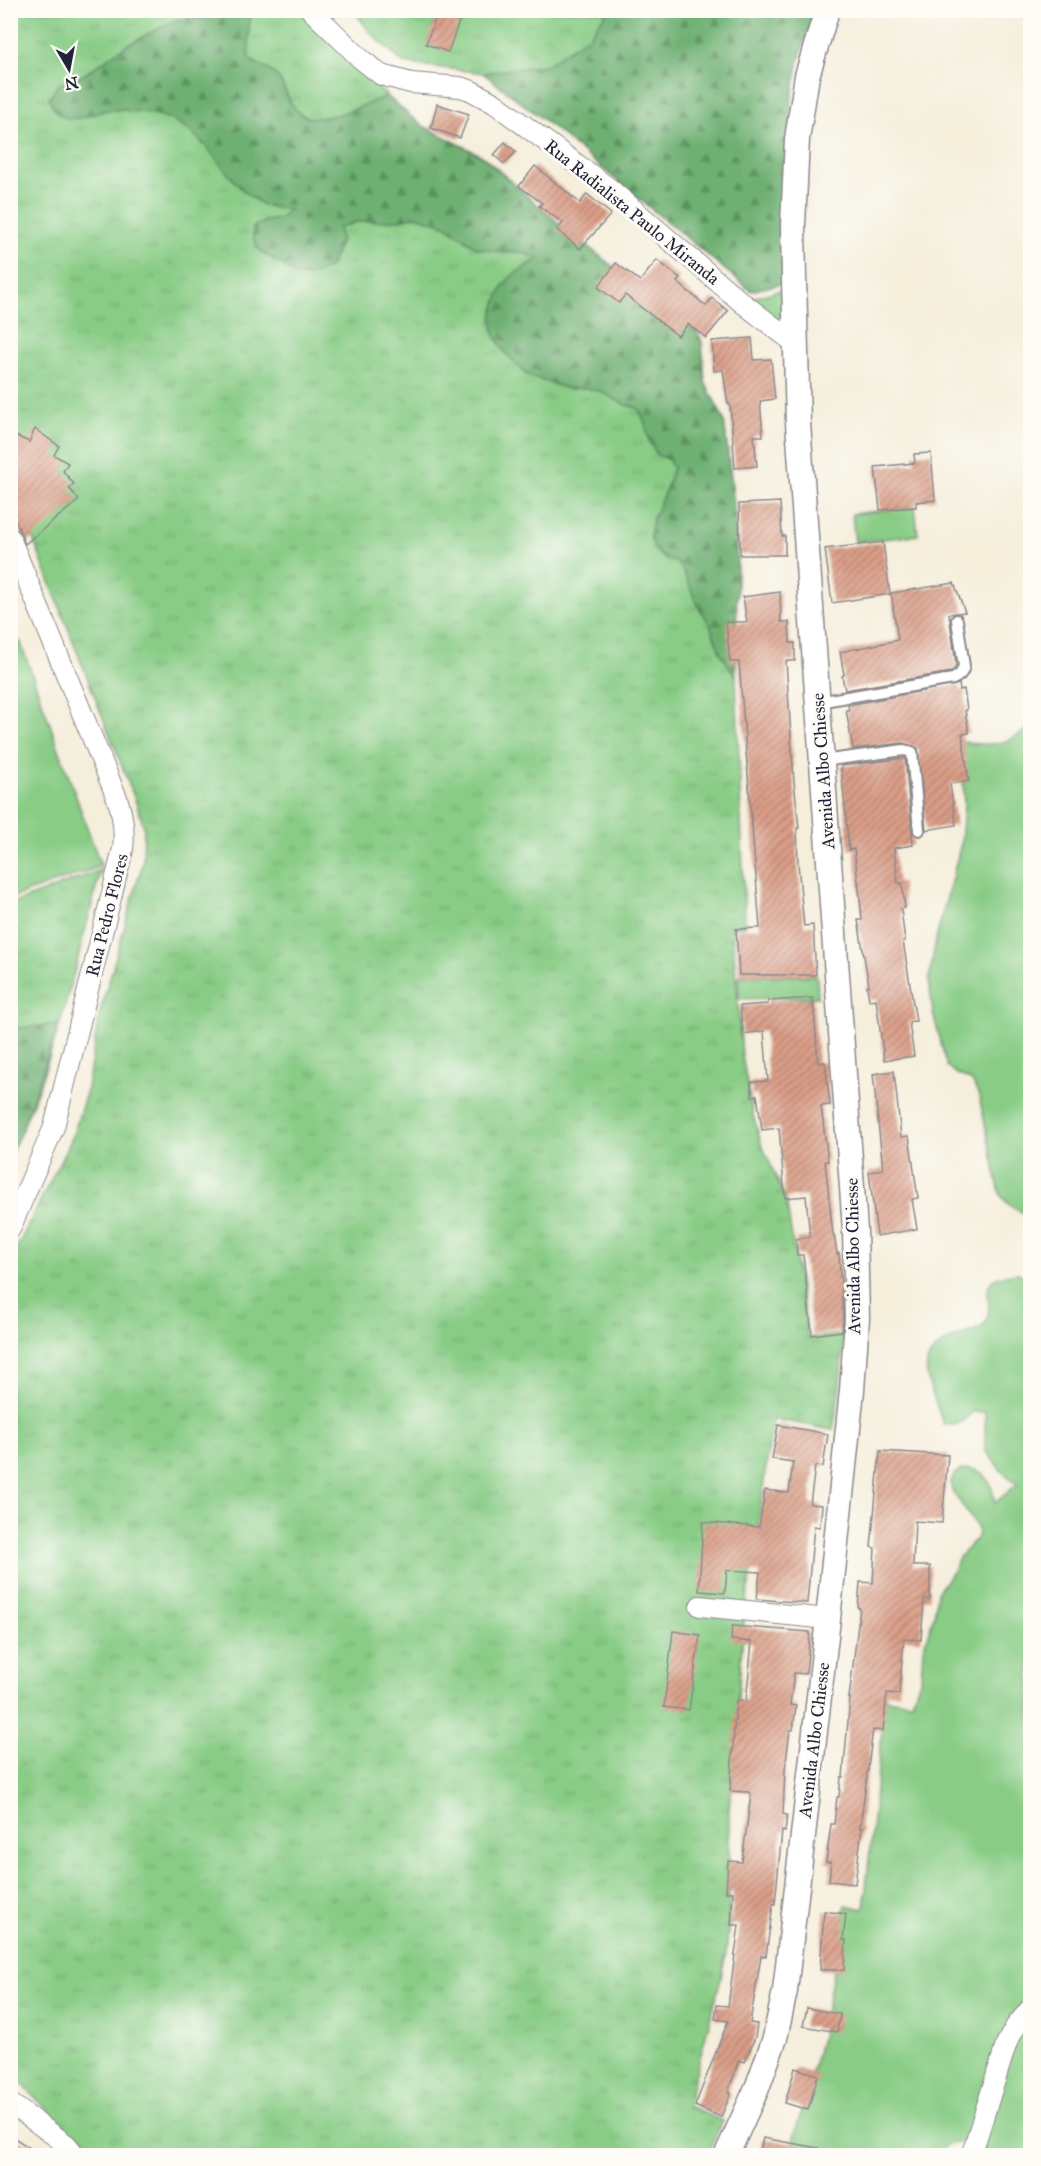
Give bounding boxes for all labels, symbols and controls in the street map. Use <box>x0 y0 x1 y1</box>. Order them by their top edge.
north arrow <box>39 39 99 99</box>
text: N <box>63 73 80 94</box>
street label: Rua Radialista Paulo Miranda <box>540 135 724 290</box>
street label: Avenida Albo Chiesse <box>807 692 840 851</box>
street label: Rua Pedro Flores <box>81 851 133 979</box>
street label: Avenida Albo Chiesse <box>841 1178 865 1335</box>
street label: Avenida Albo Chiesse <box>793 1661 834 1820</box>

